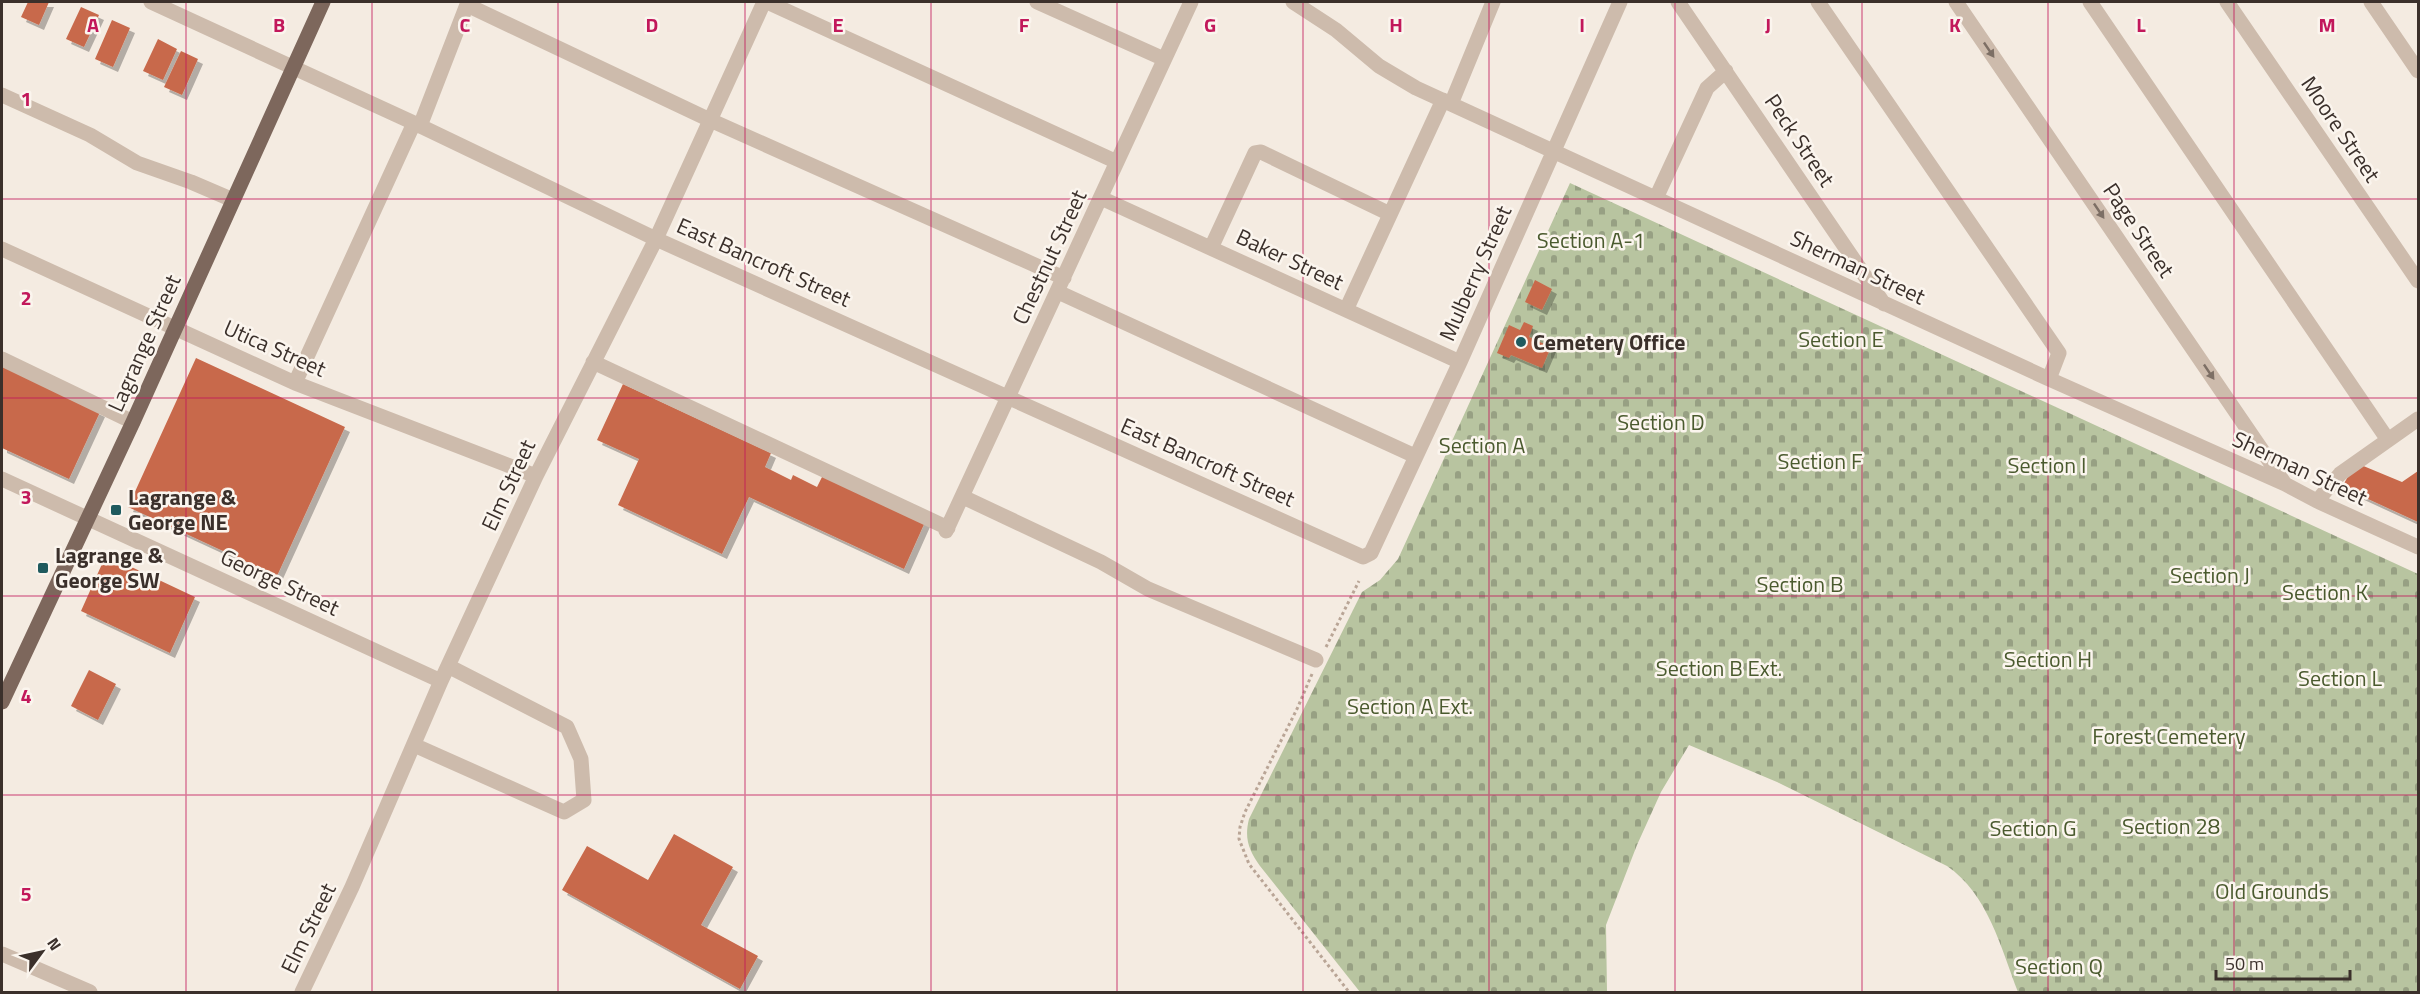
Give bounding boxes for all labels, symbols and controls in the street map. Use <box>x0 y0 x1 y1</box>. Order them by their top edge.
text: A <box>87 9 99 40</box>
text: B <box>273 9 285 40</box>
text: C <box>460 9 471 40</box>
text: D <box>646 9 658 40</box>
text: E <box>832 9 844 40</box>
text: F <box>1019 9 1030 40</box>
text: G <box>1204 9 1216 40</box>
text: H <box>1389 9 1403 40</box>
text: I <box>1579 9 1585 40</box>
text: J <box>1765 9 1771 40</box>
text: K <box>1949 9 1961 40</box>
text: L <box>2136 9 2146 40</box>
text: M <box>2318 9 2336 40</box>
one-way arrow <box>1983 41 1995 57</box>
street label: Moore Street <box>2293 69 2389 189</box>
text: 1 <box>20 83 32 114</box>
street label: Peck Street <box>1756 87 1844 194</box>
street label: Page Street <box>2095 176 2183 284</box>
street label: Chestnut Street <box>1003 184 1095 330</box>
street label: Mulberry Street <box>1430 199 1520 346</box>
one-way arrow <box>2093 203 2104 219</box>
street label: East Bancroft Street <box>671 208 857 316</box>
street label: Baker Street <box>1231 219 1350 299</box>
street label: Sherman Street <box>1785 221 1931 313</box>
park label: Section A-1 <box>1537 223 1645 257</box>
street label: Lagrange Street <box>99 269 190 417</box>
text: 2 <box>20 282 32 313</box>
street label: Utica Street <box>218 310 332 386</box>
park label: Section E <box>1798 322 1884 356</box>
place label: Cemetery Office <box>1533 325 1686 359</box>
marker: Cemetery Office <box>1514 335 1528 349</box>
one-way arrow <box>2203 364 2214 380</box>
park label: Section D <box>1617 405 1705 439</box>
street label: East Bancroft Street <box>1115 408 1301 516</box>
street label: Sherman Street <box>2227 422 2373 514</box>
park label: Section A <box>1439 428 1525 462</box>
street label: Elm Street <box>472 434 544 536</box>
park label: Section F <box>1777 444 1863 478</box>
park label: Section I <box>2008 448 2086 482</box>
place label: Lagrange & George NE <box>128 480 237 539</box>
text: 3 <box>20 481 32 512</box>
marker: Lagrange & George NE <box>109 503 123 517</box>
place label: Lagrange & George SW <box>55 538 164 597</box>
street label: George Street <box>215 540 345 625</box>
park label: Section J <box>2170 558 2250 592</box>
marker: Lagrange & George SW <box>36 561 50 575</box>
park label: Section B <box>1757 567 1844 601</box>
park label: Section K <box>2282 575 2368 609</box>
park label: Section H <box>2004 642 2092 676</box>
park label: Section B Ext. <box>1656 651 1782 685</box>
park label: Section L <box>2298 661 2382 695</box>
text: 4 <box>20 680 32 711</box>
park label: Section A Ext. <box>1347 689 1473 723</box>
park label: Forest Cemetery <box>2092 719 2246 753</box>
park label: Section 28 <box>2122 809 2220 843</box>
park label: Section G <box>1990 811 2077 845</box>
park label: Old Grounds <box>2215 874 2329 908</box>
street label: Elm Street <box>271 877 345 979</box>
text: 5 <box>20 878 32 909</box>
north arrow <box>12 922 72 982</box>
text: N <box>41 933 68 955</box>
scale bar <box>2216 943 2350 981</box>
park label: Section Q <box>2015 949 2103 983</box>
text: 50 m <box>2225 950 2264 977</box>

